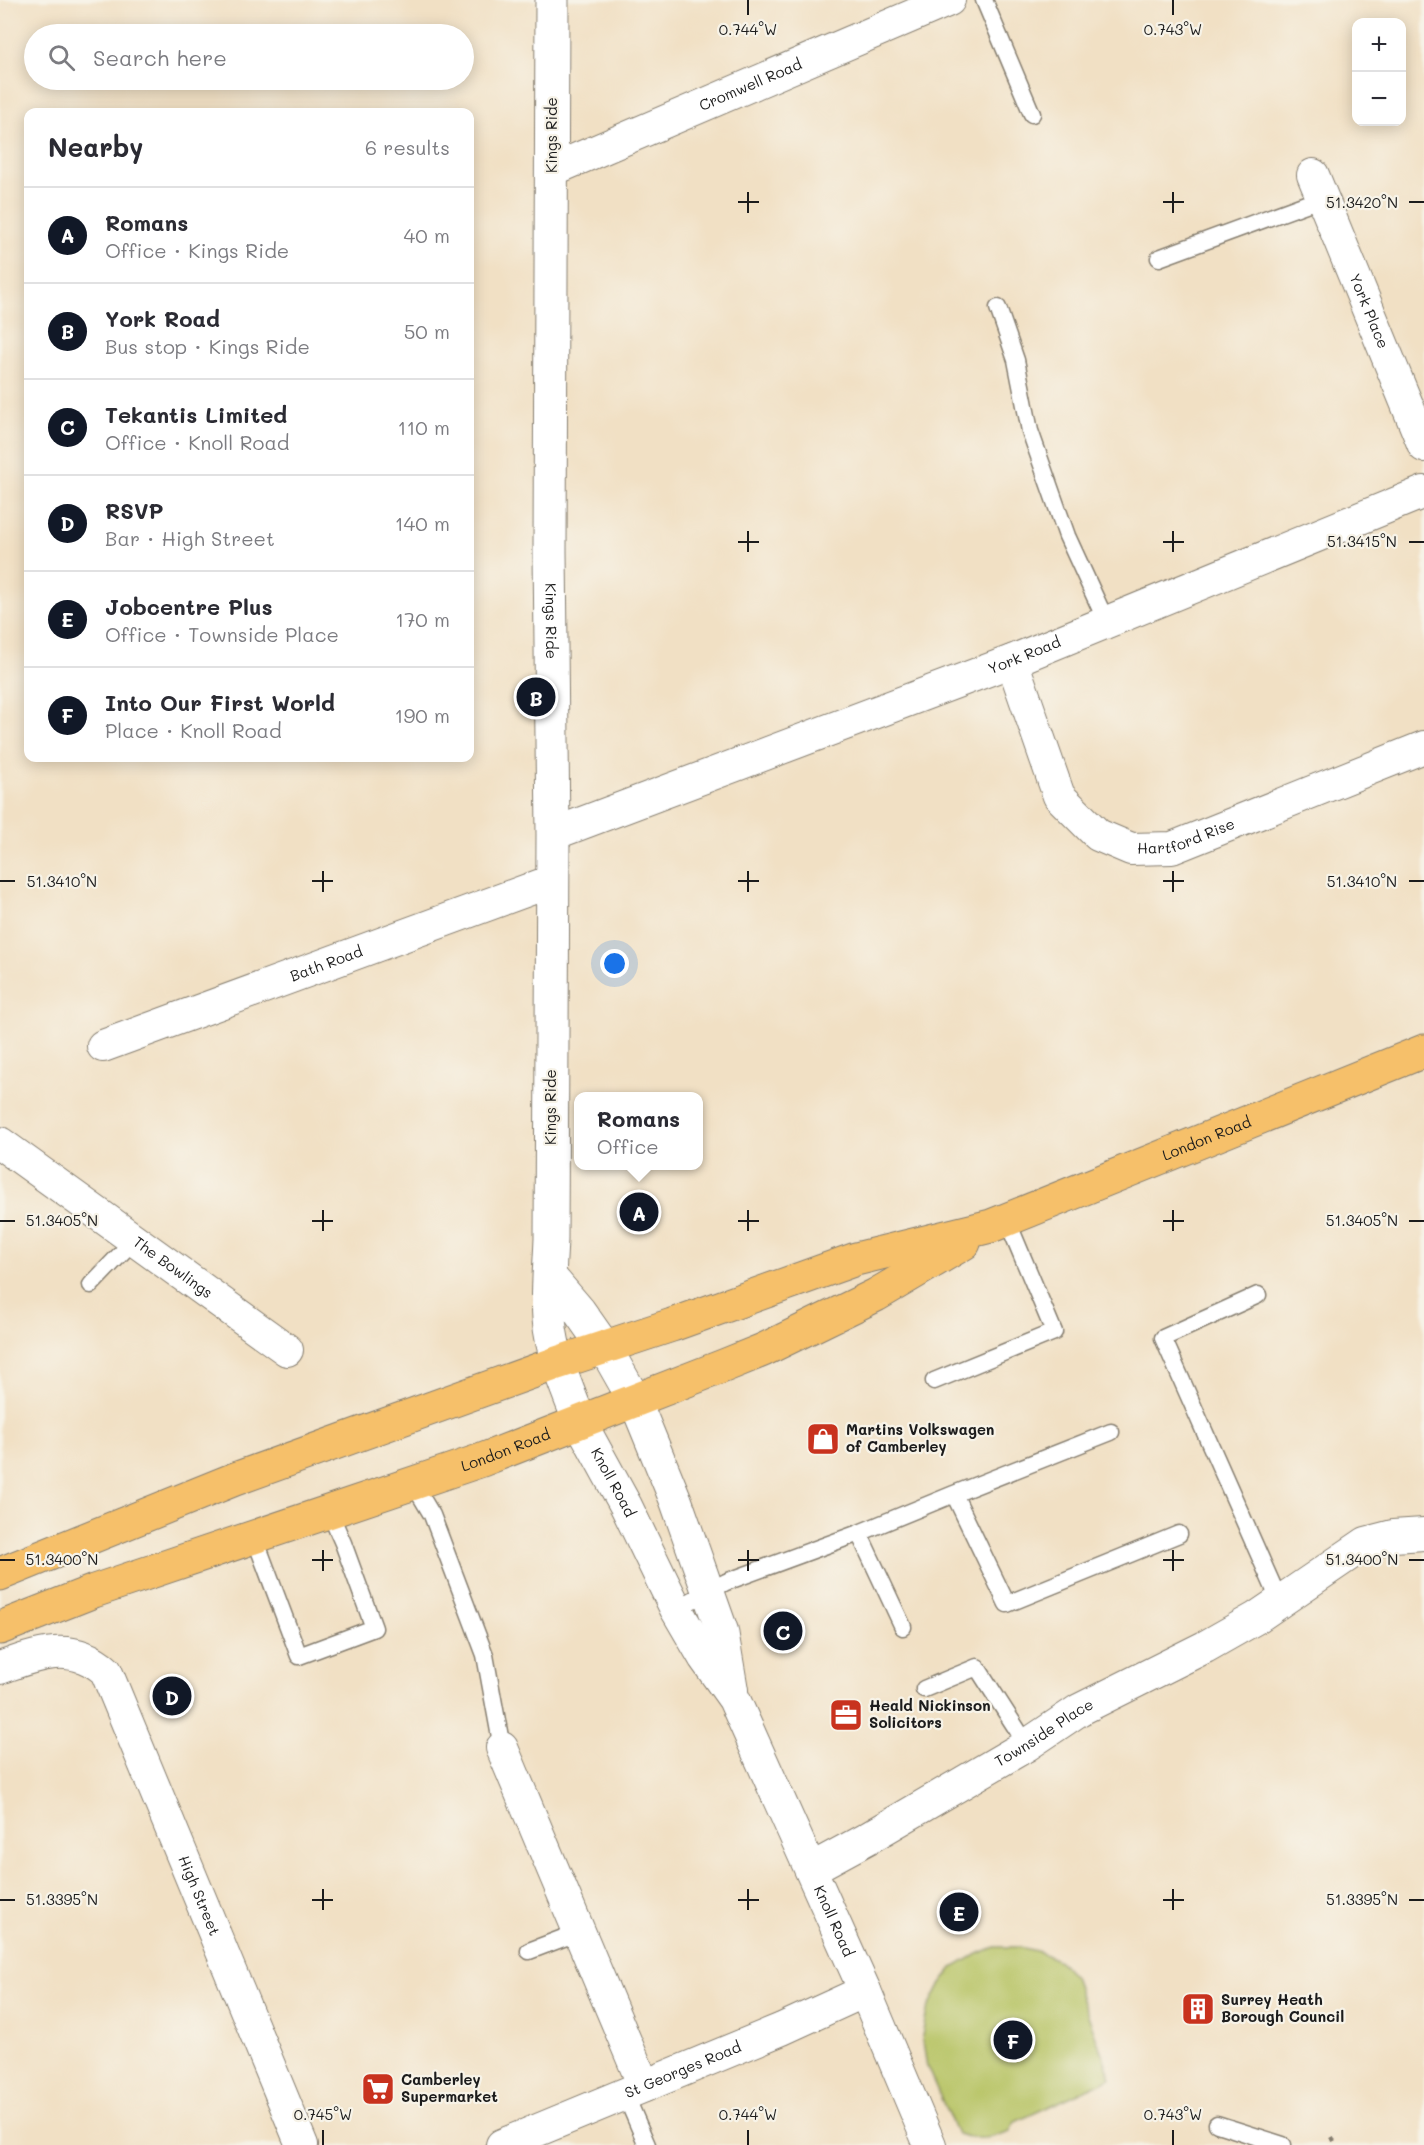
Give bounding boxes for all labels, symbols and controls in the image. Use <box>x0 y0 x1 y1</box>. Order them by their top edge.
map controls <box>1352 18 1406 126</box>
button: + <box>1352 18 1406 72</box>
text: 0.744°W <box>719 19 777 39</box>
text: 0.743°W <box>1144 19 1202 39</box>
search box <box>24 24 474 90</box>
icon: search <box>45 41 78 74</box>
text: Search here <box>93 43 227 72</box>
street label: Cromwell Road <box>696 53 805 115</box>
button: − <box>1352 72 1406 126</box>
street label: Kings Ride <box>541 97 561 173</box>
text: Nearby <box>48 130 143 164</box>
text: 6 results <box>365 134 450 160</box>
text: 51.3420°N <box>1326 192 1398 212</box>
text: Romans <box>105 208 188 237</box>
text: A <box>61 222 74 248</box>
text: 40 m <box>404 222 450 248</box>
text: Office · Kings Ride <box>105 237 289 263</box>
street label: York Place <box>1345 270 1394 351</box>
text: York Road <box>105 304 220 333</box>
text: B <box>61 318 74 344</box>
text: 50 m <box>404 318 450 344</box>
text: Bus stop · Kings Ride <box>105 333 310 359</box>
text: Tekantis Limited <box>105 400 287 429</box>
text: C <box>60 414 75 440</box>
text: 110 m <box>397 414 450 440</box>
text: Office · Knoll Road <box>105 429 290 455</box>
text: RSVP <box>105 496 164 525</box>
text: D <box>60 510 75 536</box>
text: 140 m <box>395 510 450 536</box>
text: Bar · High Street <box>105 525 275 551</box>
text: 51.3415°N <box>1327 531 1397 551</box>
street label: Kings Ride <box>541 583 562 659</box>
text: Jobcentre Plus <box>105 592 273 621</box>
text: E <box>61 606 74 632</box>
text: 170 m <box>395 606 450 632</box>
text: Office · Townside Place <box>105 621 339 647</box>
street label: York Road <box>985 631 1063 678</box>
pin: B <box>516 674 556 720</box>
text: Into Our First World <box>105 688 335 717</box>
text: F <box>61 702 74 728</box>
text: 190 m <box>395 702 450 728</box>
text: Place · Knoll Road <box>105 717 282 743</box>
street label: Hartford Rise <box>1137 813 1237 858</box>
text: 51.3410°N <box>27 871 97 891</box>
text: 51.3410°N <box>1327 871 1397 891</box>
street label: Bath Road <box>287 940 365 985</box>
your location <box>600 949 629 978</box>
street label: Kings Ride <box>540 1069 560 1145</box>
popup <box>574 1092 703 1170</box>
text: Romans <box>597 1104 680 1133</box>
street label: London Road <box>1159 1111 1254 1165</box>
text: Office <box>597 1133 659 1159</box>
pin: A <box>620 1190 658 1234</box>
text: 51.3405°N <box>26 1210 98 1230</box>
text: 51.3405°N <box>1326 1210 1398 1230</box>
street label: The Bowlings <box>130 1231 217 1302</box>
place label: Martins Volkswagen of Camberley <box>846 1419 994 1456</box>
shop icon: Martins Volkswagen of Camberley <box>805 1421 841 1457</box>
street label: London Road <box>458 1423 553 1475</box>
street label: Knoll Road <box>587 1444 641 1520</box>
text: 51.3400°N <box>26 1549 98 1569</box>
text: 51.3400°N <box>1326 1549 1398 1569</box>
pin: C <box>764 1608 802 1654</box>
pin: D <box>152 1674 192 1718</box>
street label: Townside Place <box>991 1694 1096 1771</box>
place label: Heald Nickinson Solicitors <box>869 1695 991 1732</box>
office icon: Heald Nickinson Solicitors <box>828 1697 864 1733</box>
street label: High Street <box>174 1852 225 1938</box>
street label: Knoll Road <box>810 1882 859 1960</box>
text: 51.3395°N <box>26 1889 98 1909</box>
text: 51.3395°N <box>1326 1889 1398 1909</box>
pin: E <box>940 1890 978 1934</box>
place label: Surrey Heath Borough Council <box>1221 1989 1344 2026</box>
building icon: Surrey Heath Borough Council <box>1180 1991 1216 2027</box>
pin: F <box>994 2018 1032 2062</box>
street label: St Georges Road <box>621 2036 744 2102</box>
place label: Camberley Supermarket <box>401 2069 498 2106</box>
supermarket icon: Camberley Supermarket <box>360 2071 396 2107</box>
text: 0.745°W <box>294 2104 352 2124</box>
text: 0.744°W <box>719 2104 777 2124</box>
text: 0.743°W <box>1144 2104 1202 2124</box>

